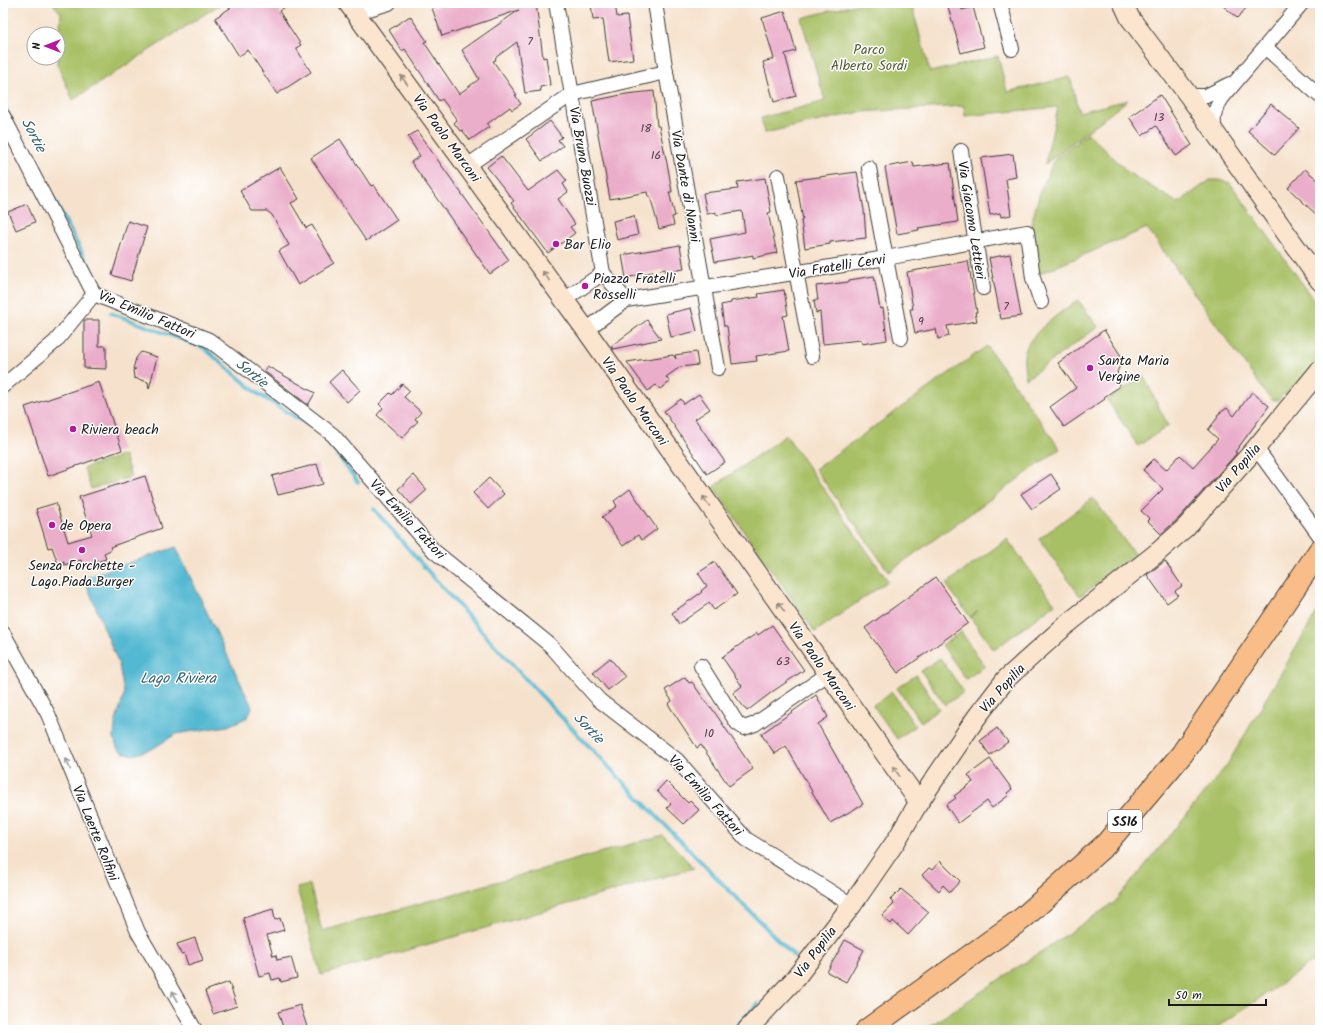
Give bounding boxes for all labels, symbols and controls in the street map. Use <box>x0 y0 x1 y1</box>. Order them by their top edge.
north arrow <box>26 26 66 66</box>
house number: 7 <box>527 32 533 51</box>
park label: Parco Alberto Sordi <box>831 39 908 77</box>
text: N <box>28 42 46 49</box>
one-way arrow <box>400 75 409 86</box>
street label: Via Paolo Marconi <box>407 90 486 188</box>
street label: Via Bruno Buozzi <box>562 105 602 208</box>
house number: 13 <box>1154 108 1164 127</box>
water label: Sortie <box>14 114 53 158</box>
house number: 18 <box>641 119 652 138</box>
street label: Via Dante di Nanni <box>664 128 706 245</box>
house number: 16 <box>651 146 661 165</box>
street label: Via Giacomo Lettieri <box>951 159 991 282</box>
place label: Bar Elio <box>564 234 611 256</box>
marker: Bar Elio <box>551 239 561 249</box>
street label: Via Fratelli Cervi <box>787 248 888 285</box>
place label: Piazza Fratelli Rosselli <box>593 268 676 306</box>
one-way arrow <box>542 271 551 282</box>
marker: Piazza Fratelli Rosselli <box>580 281 590 291</box>
street label: Via Emilio Fattori <box>95 285 199 346</box>
house number: 7 <box>1003 297 1009 316</box>
house number: 9 <box>918 312 924 331</box>
place label: Santa Maria Vergine <box>1098 350 1169 388</box>
street label: Via Paolo Marconi <box>595 352 674 451</box>
water label: Sortie <box>230 353 274 395</box>
marker: Santa Maria Vergine <box>1085 363 1095 373</box>
place label: Riviera beach <box>81 419 159 441</box>
marker: Riviera beach <box>68 424 78 434</box>
street label: Via Popilia <box>1211 439 1267 499</box>
street label: Via Emilio Fattori <box>364 474 451 565</box>
one-way arrow <box>702 496 710 507</box>
place label: de Opera <box>60 515 112 537</box>
marker: de Opera <box>47 520 57 530</box>
marker: Senza Forchette - Lago.Piada.Burger <box>77 545 87 555</box>
place label: Senza Forchette - Lago.Piada.Burger <box>28 555 136 593</box>
one-way arrow <box>777 602 785 613</box>
street label: Via Paolo Marconi <box>782 617 861 716</box>
house number: 63 <box>776 652 790 671</box>
street label: Via Popilia <box>974 659 1031 718</box>
water label: Lago Riviera <box>140 667 217 691</box>
water label: Sortie <box>567 707 610 751</box>
house number: 10 <box>704 724 714 743</box>
street label: Via Emilio Fattori <box>662 750 748 842</box>
one-way arrow <box>64 759 72 771</box>
one-way arrow <box>892 765 900 776</box>
street label: Via Laerte Rolfini <box>66 782 125 885</box>
road number: SS16 <box>1108 810 1142 832</box>
street label: Via Popilia <box>789 922 843 983</box>
scale bar <box>1169 981 1266 1007</box>
text: 50 m <box>1175 986 1202 1005</box>
one-way arrow <box>171 990 178 1002</box>

